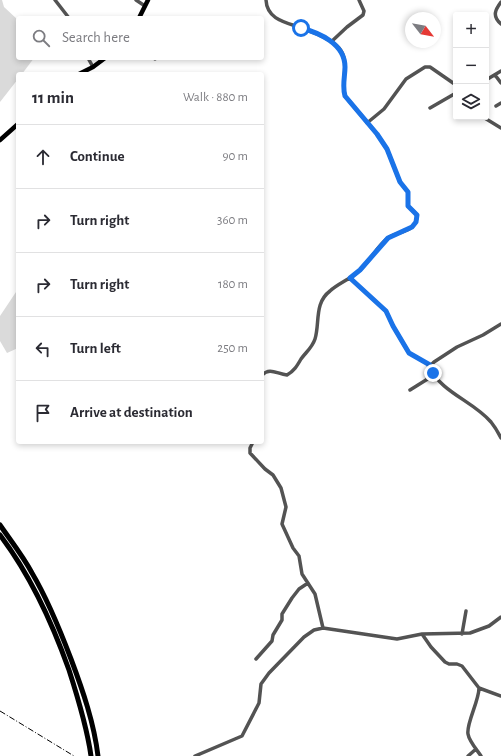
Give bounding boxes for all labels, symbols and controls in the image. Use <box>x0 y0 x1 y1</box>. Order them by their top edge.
north arrow <box>405 12 441 48</box>
map controls <box>453 12 489 120</box>
button: + <box>453 12 489 48</box>
search box <box>16 16 264 60</box>
route start <box>292 19 310 37</box>
icon: search <box>30 27 52 49</box>
text: Search here <box>62 30 130 45</box>
button: − <box>453 48 489 84</box>
button: layers <box>453 84 489 120</box>
text: 11 min <box>32 89 74 106</box>
text: Walk · 880 m <box>183 91 248 104</box>
icon: ahead <box>32 146 54 168</box>
text: Continue <box>70 149 125 164</box>
text: 90 m <box>222 150 248 163</box>
icon: right <box>32 210 54 232</box>
text: Turn right <box>70 213 129 228</box>
text: 360 m <box>217 214 248 227</box>
icon: right <box>32 274 54 296</box>
text: Turn right <box>70 277 129 292</box>
text: 180 m <box>218 278 248 291</box>
icon: left <box>32 338 54 360</box>
text: Turn left <box>70 341 121 356</box>
text: 250 m <box>217 342 248 355</box>
route end <box>424 364 442 382</box>
icon: arrive <box>32 402 54 424</box>
text: Arrive at destination <box>70 405 193 420</box>

